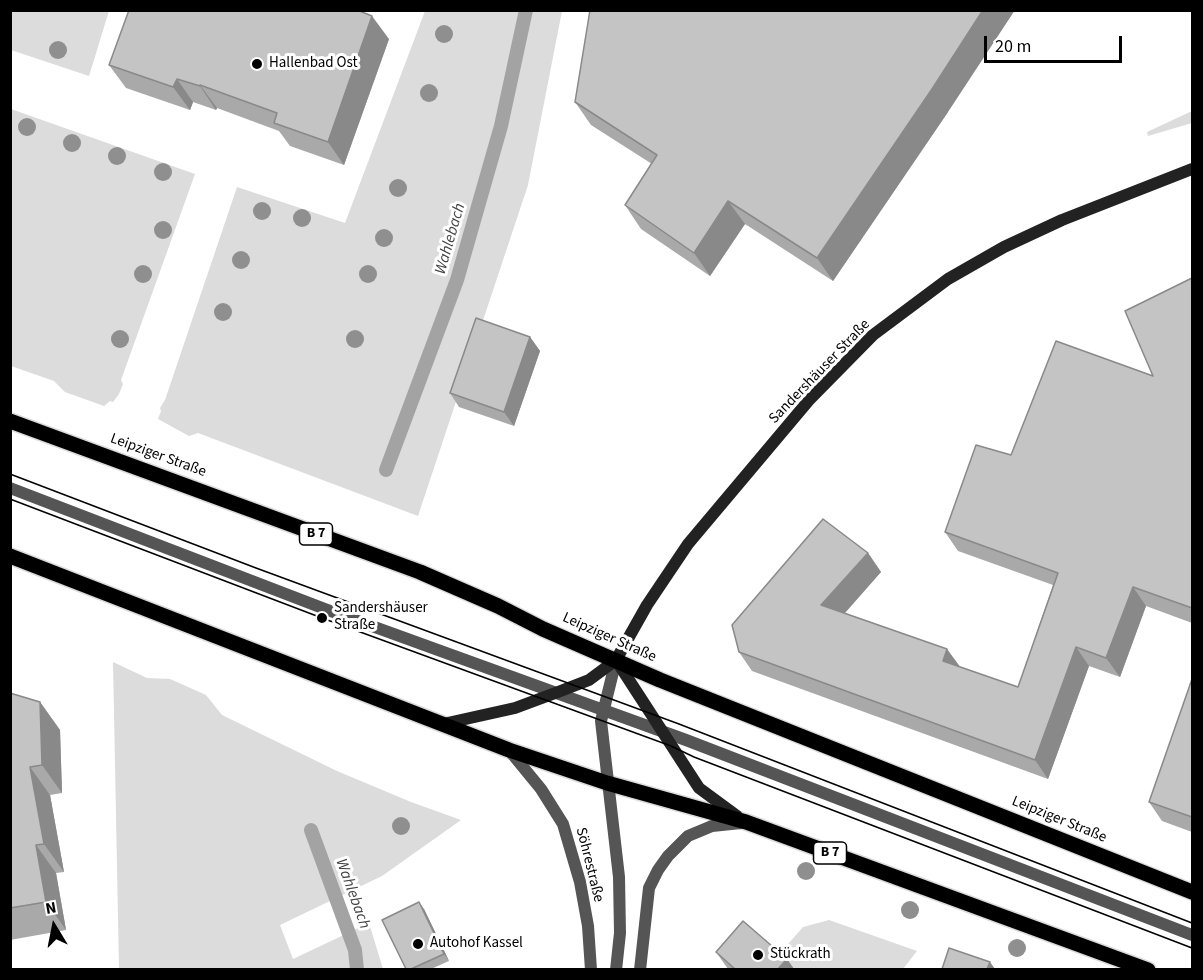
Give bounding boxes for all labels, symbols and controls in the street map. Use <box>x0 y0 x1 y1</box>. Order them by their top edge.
scale bar <box>987 24 1125 62</box>
text: 20 m <box>995 34 1031 59</box>
place label: Hallenbad Ost <box>269 55 358 73</box>
marker: Hallenbad Ost <box>250 57 264 71</box>
water label: Wahlebach <box>432 201 470 277</box>
street label: Sandershäuser Straße <box>766 316 874 428</box>
street label: Leipziger Straße <box>108 430 208 482</box>
road number: B 7 <box>300 523 332 545</box>
place label: Sandershäuser Straße <box>334 600 428 635</box>
street label: Leipziger Straße <box>559 609 659 667</box>
marker: Sandershäuser Straße <box>315 611 329 625</box>
street label: Leipziger Straße <box>1009 793 1109 847</box>
street label: Söhrestraße <box>571 826 607 904</box>
road number: B 7 <box>814 842 846 864</box>
water label: Wahlebach <box>330 856 374 932</box>
north arrow <box>24 896 84 956</box>
text: N <box>44 897 58 920</box>
place label: Autohof Kassel <box>430 935 523 953</box>
marker: Autohof Kassel <box>411 937 425 951</box>
place label: Stückrath <box>770 946 831 964</box>
marker: Stückrath <box>751 948 765 962</box>

